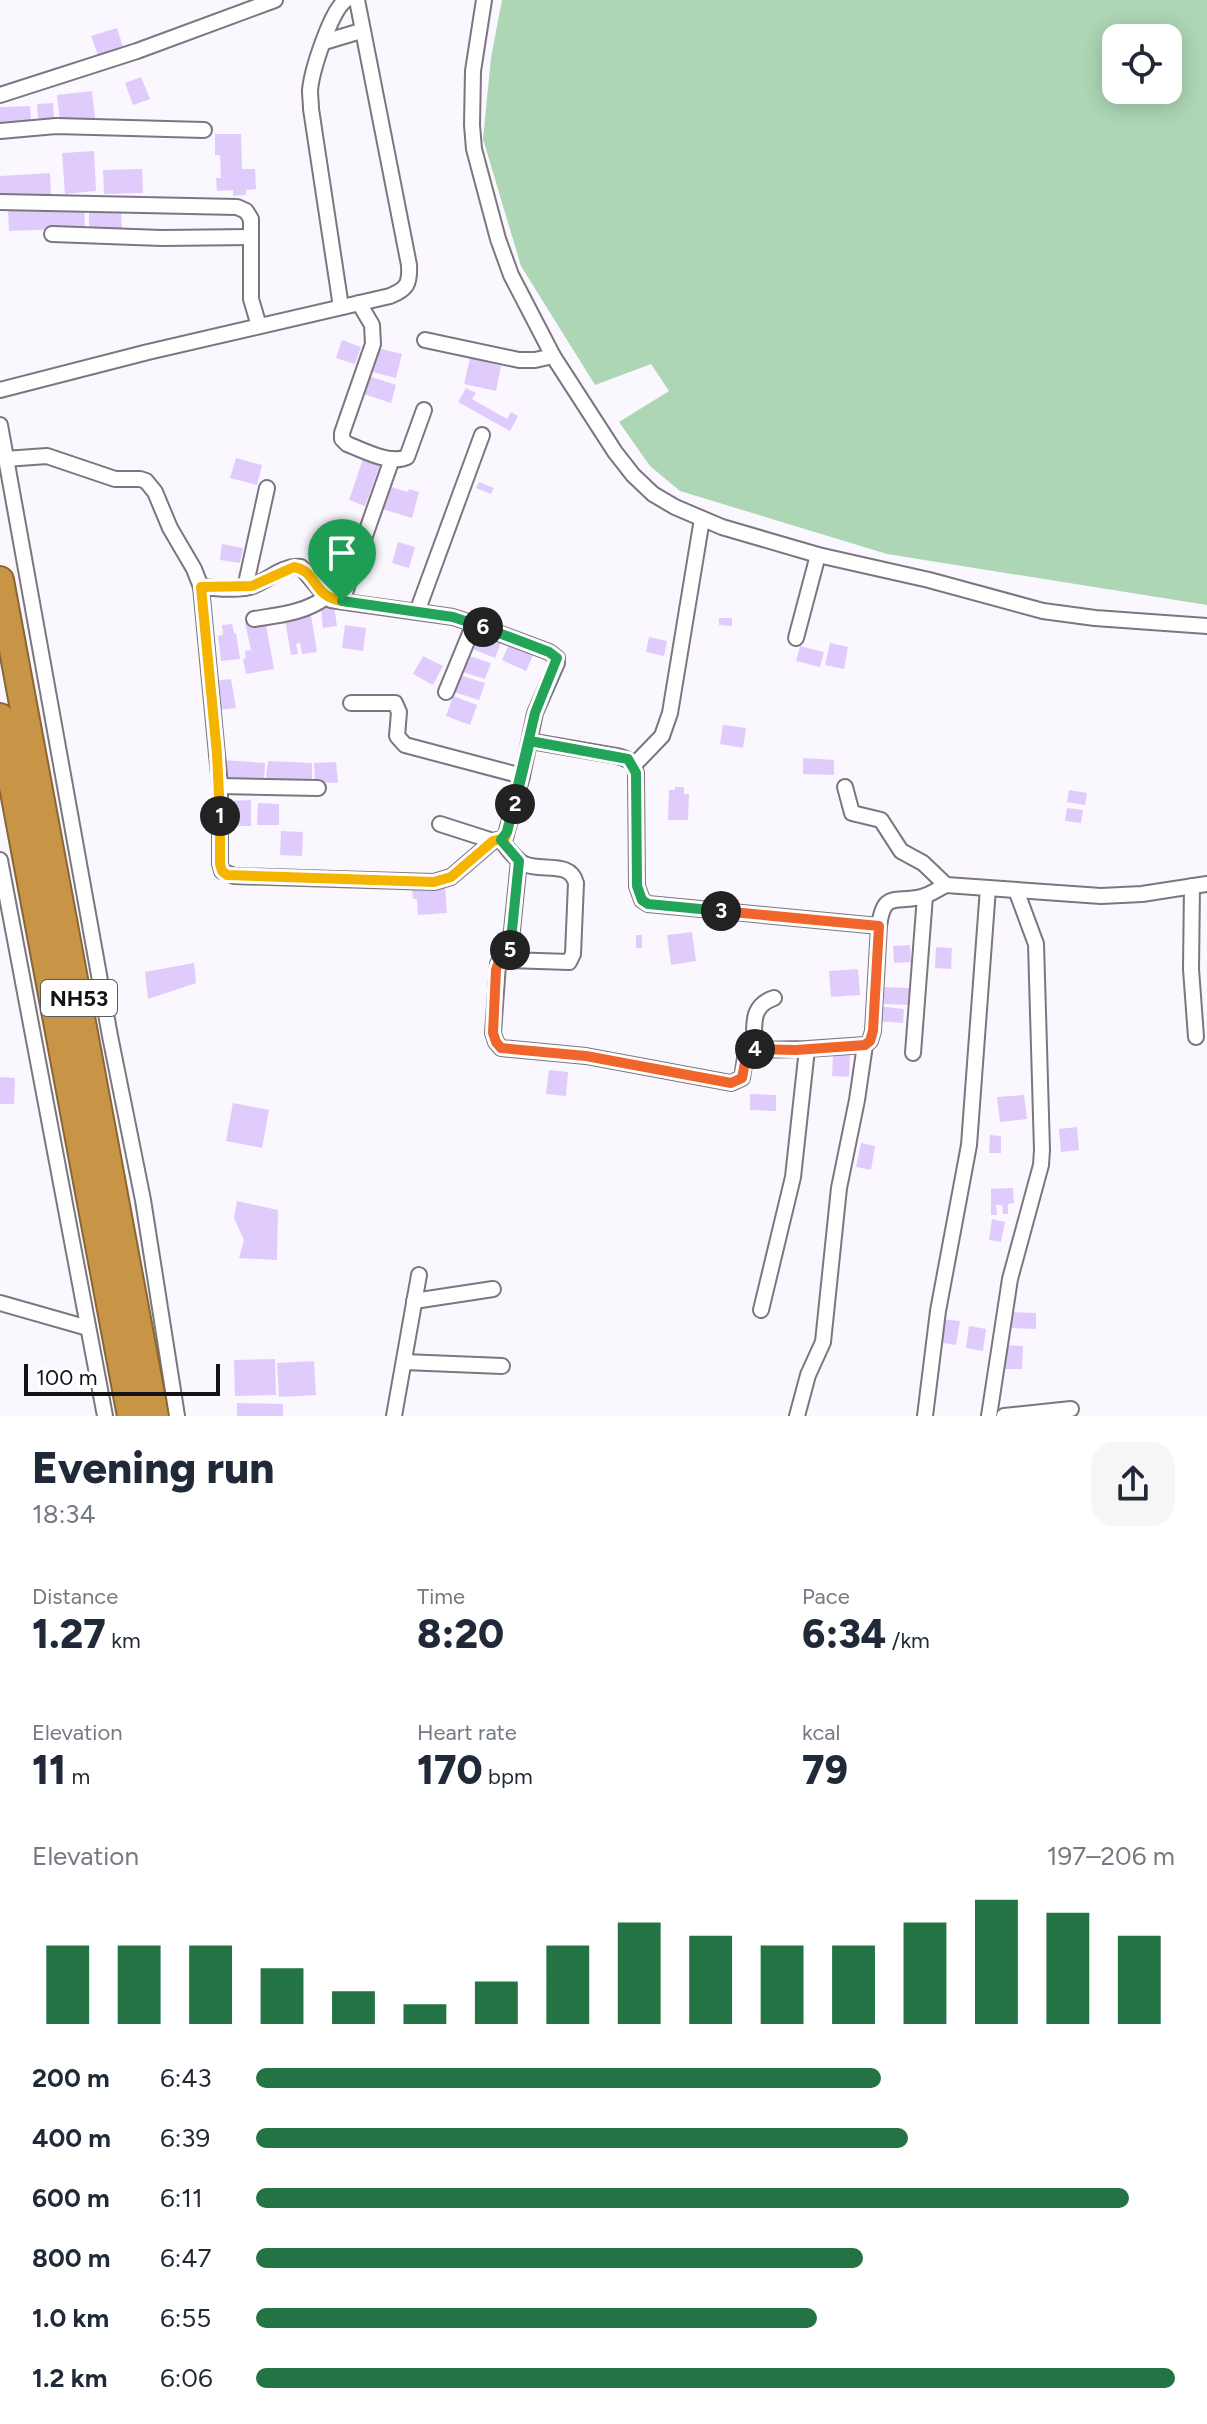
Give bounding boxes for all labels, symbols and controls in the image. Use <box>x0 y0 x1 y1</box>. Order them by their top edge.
map controls <box>1102 24 1182 104</box>
button: locate <box>1102 24 1182 104</box>
pin <box>308 519 376 601</box>
icon: arrive <box>320 531 364 575</box>
pin: 6 <box>463 607 503 647</box>
text: 6 <box>477 613 489 640</box>
pin: 2 <box>495 784 535 824</box>
text: 2 <box>509 790 521 817</box>
pin: 1 <box>200 796 240 836</box>
text: 1 <box>215 802 225 829</box>
pin: 3 <box>701 891 741 931</box>
text: 3 <box>715 897 727 924</box>
pin: 5 <box>490 930 530 970</box>
text: 5 <box>504 936 516 963</box>
road number: NH53 <box>41 980 117 1016</box>
pin: 4 <box>735 1029 775 1069</box>
text: 4 <box>748 1035 762 1062</box>
scale bar <box>24 1360 220 1396</box>
text: 100 m <box>36 1364 97 1391</box>
text: Evening run <box>32 1441 274 1494</box>
button: share <box>1091 1442 1175 1526</box>
text: 18:34 <box>32 1498 96 1530</box>
text: Distance <box>32 1583 118 1610</box>
text: Time <box>417 1583 465 1610</box>
text: Pace <box>802 1583 850 1610</box>
text: 1.27 <box>32 1610 106 1658</box>
text: 8:20 <box>417 1610 504 1658</box>
text: 6:34 <box>802 1610 886 1658</box>
text: km <box>106 1627 141 1654</box>
text: /km <box>886 1627 930 1654</box>
text: Elevation <box>32 1719 122 1746</box>
text: Heart rate <box>417 1719 517 1746</box>
text: kcal <box>802 1719 840 1746</box>
text: 11 <box>32 1746 66 1794</box>
text: 170 <box>417 1746 483 1794</box>
text: 79 <box>802 1746 848 1794</box>
text: m <box>66 1763 90 1790</box>
text: bpm <box>483 1763 533 1790</box>
text: Elevation <box>32 1840 139 1872</box>
text: 197–206 m <box>1047 1840 1175 1872</box>
text: 200 m <box>32 2062 110 2094</box>
text: 6:43 <box>160 2062 212 2094</box>
text: 400 m <box>32 2122 111 2154</box>
text: 6:39 <box>160 2122 210 2154</box>
text: 600 m <box>32 2182 110 2214</box>
text: 6:11 <box>160 2182 203 2214</box>
text: 800 m <box>32 2242 110 2274</box>
text: 6:47 <box>160 2242 211 2274</box>
text: 1.0 km <box>32 2302 109 2334</box>
text: 6:55 <box>160 2302 211 2334</box>
text: 1.2 km <box>32 2362 107 2394</box>
text: 6:06 <box>160 2362 213 2394</box>

